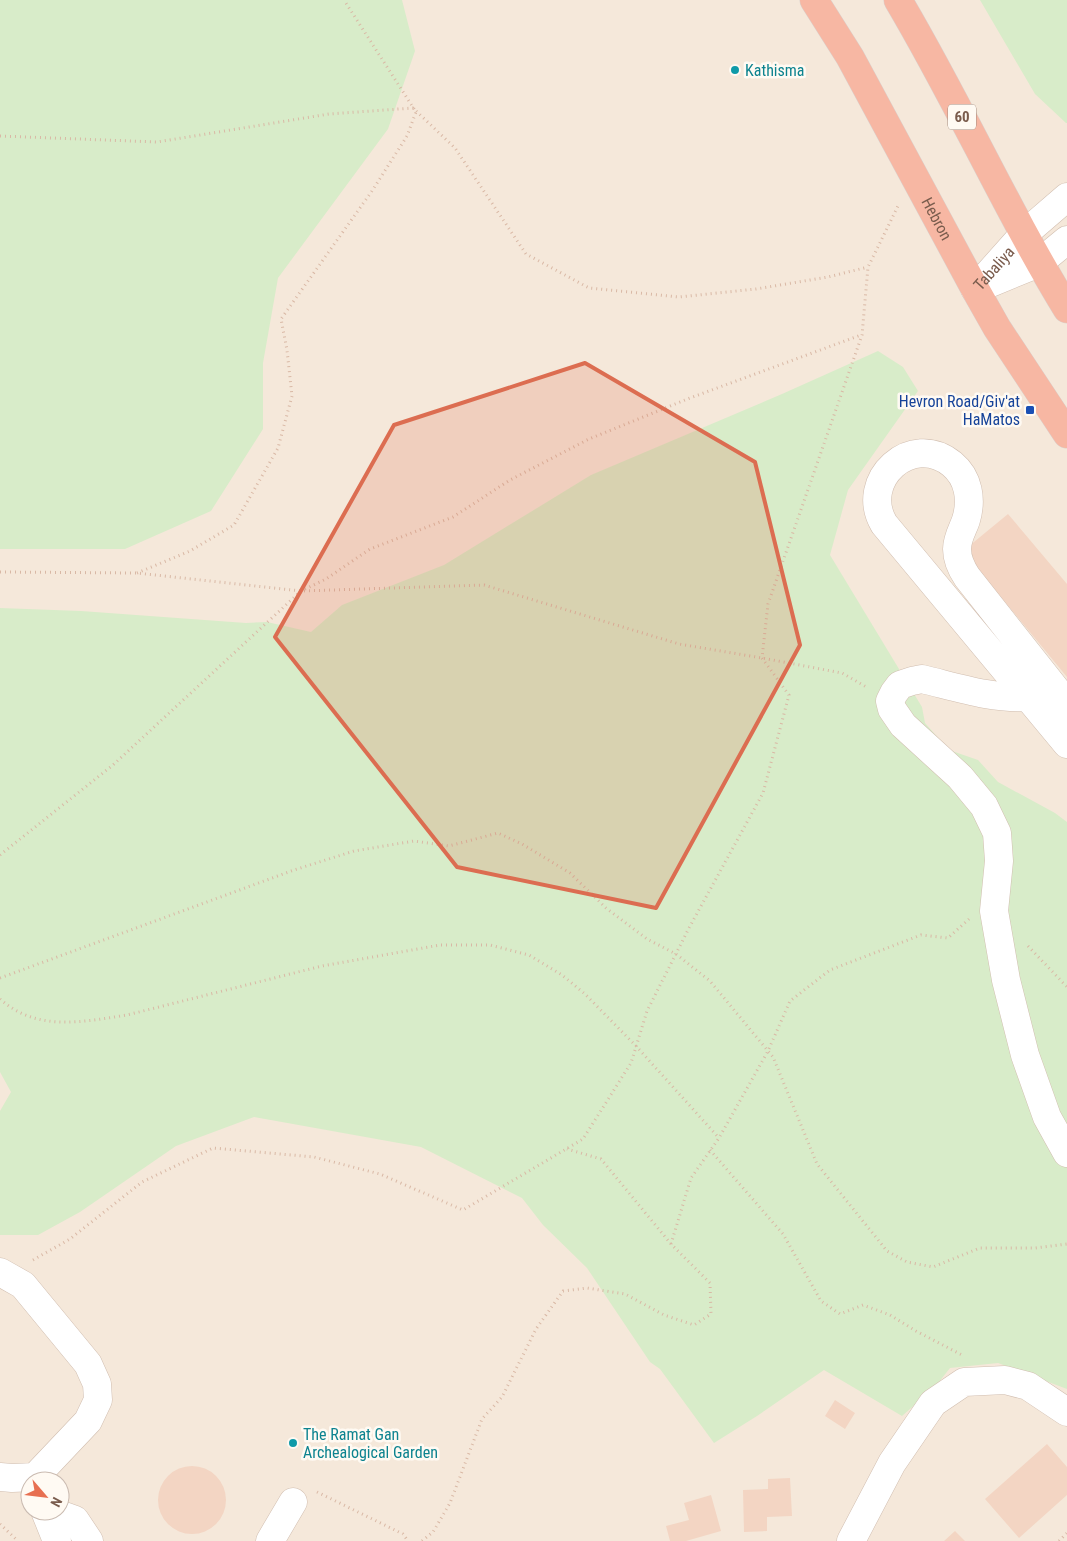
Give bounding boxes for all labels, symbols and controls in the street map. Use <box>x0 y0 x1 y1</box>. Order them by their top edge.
place label: Kathisma <box>745 61 805 80</box>
marker: Kathisma <box>729 64 741 76</box>
road number: 60 <box>948 104 976 130</box>
street label: Hebron <box>917 194 956 244</box>
street label: Tabaliya <box>970 243 1018 294</box>
place label: Hevron Road/Giv'at HaMatos <box>899 392 1020 429</box>
marker: Hevron Road/Giv'at HaMatos <box>1024 404 1036 416</box>
place label: The Ramat Gan Archealogical Garden <box>303 1425 438 1462</box>
marker: The Ramat Gan Archealogical Garden <box>287 1437 299 1449</box>
north arrow <box>20 1471 70 1521</box>
text: N <box>47 1495 66 1510</box>

